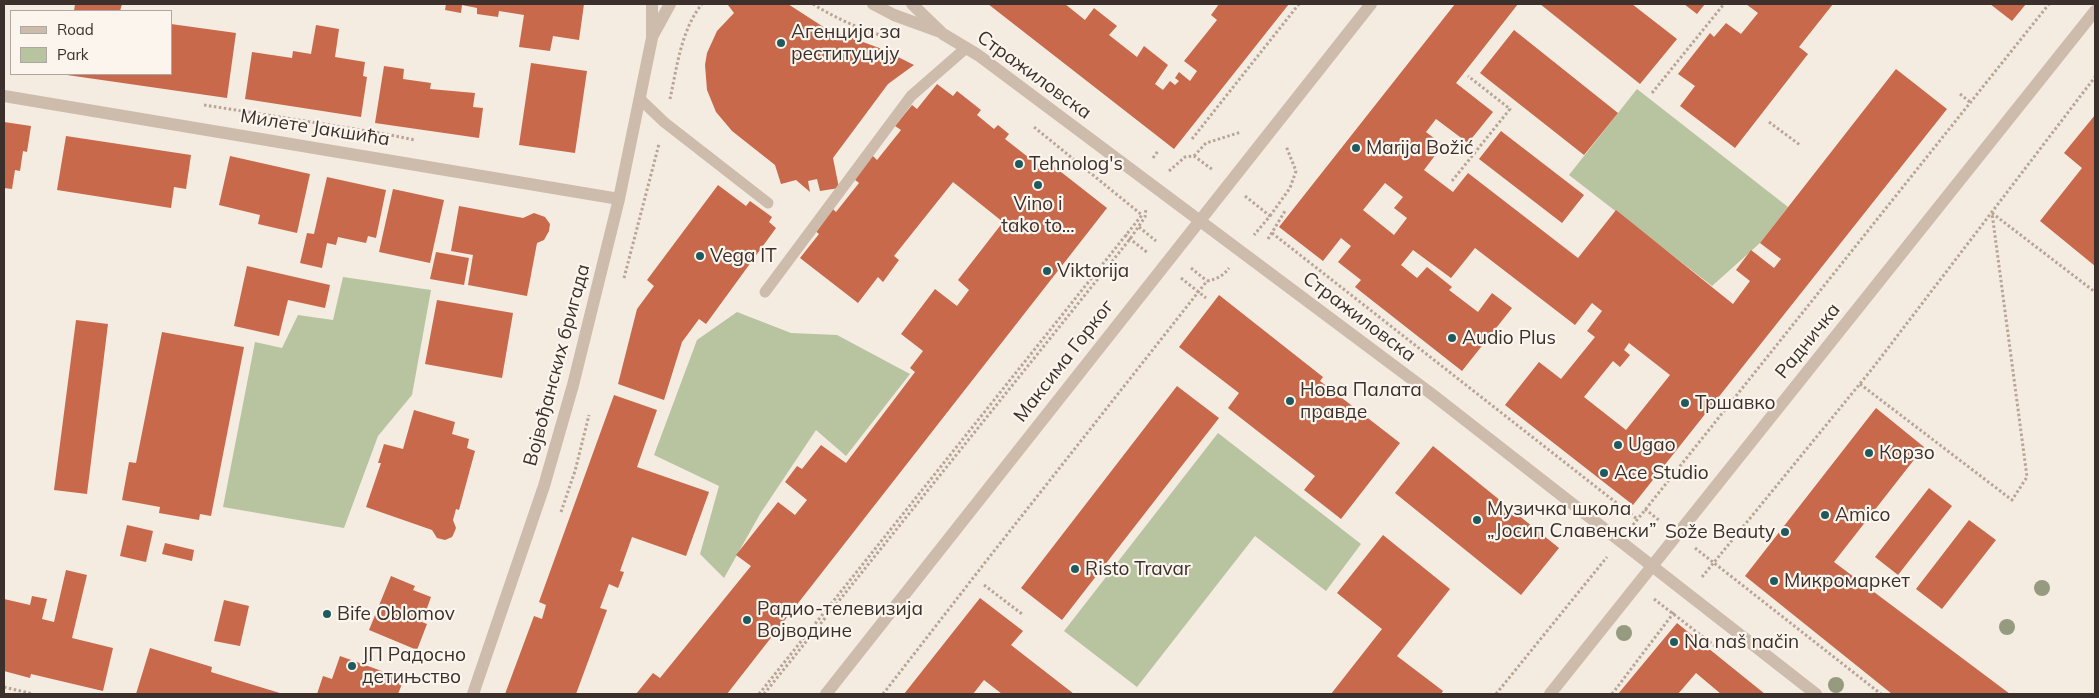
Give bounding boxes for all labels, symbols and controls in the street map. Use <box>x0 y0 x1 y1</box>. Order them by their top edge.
legend <box>10 10 172 75</box>
text: Road <box>57 20 94 39</box>
place label: Агенција за реституцију <box>791 21 901 65</box>
street label: Стражиловска <box>972 26 1096 124</box>
marker: Агенција за реституцију <box>775 37 787 49</box>
text: Park <box>57 45 89 64</box>
street label: Милете Јакшића <box>239 105 391 151</box>
place label: Marija Božić <box>1366 137 1473 159</box>
marker: Marija Božić <box>1350 142 1362 154</box>
place label: Tehnolog's <box>1029 153 1123 175</box>
marker: Tehnolog's <box>1013 158 1025 170</box>
marker: Vino i tako to... <box>1032 179 1044 191</box>
place label: Vino i tako to... <box>1001 193 1075 237</box>
place label: Vega IT <box>710 245 777 267</box>
marker: Vega IT <box>694 250 706 262</box>
place label: Viktorija <box>1057 260 1129 282</box>
street label: Војвођанских бригада <box>519 262 595 468</box>
marker: Viktorija <box>1041 265 1053 277</box>
street label: Стражиловска <box>1298 267 1420 367</box>
street label: Максима Горког <box>1009 295 1119 427</box>
street label: Радничка <box>1771 299 1845 383</box>
place label: Audio Plus <box>1462 327 1556 349</box>
marker: Audio Plus <box>1446 332 1458 344</box>
place label: Нова Палата правде <box>1300 379 1422 423</box>
place label: Тршавко <box>1695 392 1776 414</box>
marker: Нова Палата правде <box>1284 395 1296 407</box>
marker: Тршавко <box>1679 397 1691 409</box>
place label: Ugao <box>1628 434 1676 456</box>
marker: Ugao <box>1612 439 1624 451</box>
place label: Корзо <box>1879 442 1935 464</box>
marker: Корзо <box>1863 447 1875 459</box>
place label: Ace Studio <box>1614 462 1709 484</box>
marker: Ace Studio <box>1598 467 1610 479</box>
place label: Музичка школа „Јосип Славенски” <box>1487 498 1656 542</box>
place label: Amico <box>1835 504 1890 526</box>
marker: Amico <box>1819 509 1831 521</box>
marker: Музичка школа „Јосип Славенски” <box>1471 514 1483 526</box>
place label: Sože Beauty <box>1665 521 1775 543</box>
marker: Sože Beauty <box>1779 526 1791 538</box>
place label: Risto Travar <box>1085 558 1191 580</box>
marker: Risto Travar <box>1069 563 1081 575</box>
place label: Микромаркет <box>1784 570 1910 592</box>
marker: Микромаркет <box>1768 575 1780 587</box>
place label: Радио-телевизија Војводине <box>757 598 923 642</box>
place label: Bife Oblomov <box>337 603 455 625</box>
marker: Bife Oblomov <box>321 608 333 620</box>
marker: Радио-телевизија Војводине <box>741 614 753 626</box>
place label: Na naš način <box>1684 631 1799 653</box>
marker: Na naš način <box>1668 636 1680 648</box>
place label: ЈП Радосно детињство <box>362 644 466 688</box>
marker: ЈП Радосно детињство <box>346 660 358 672</box>

